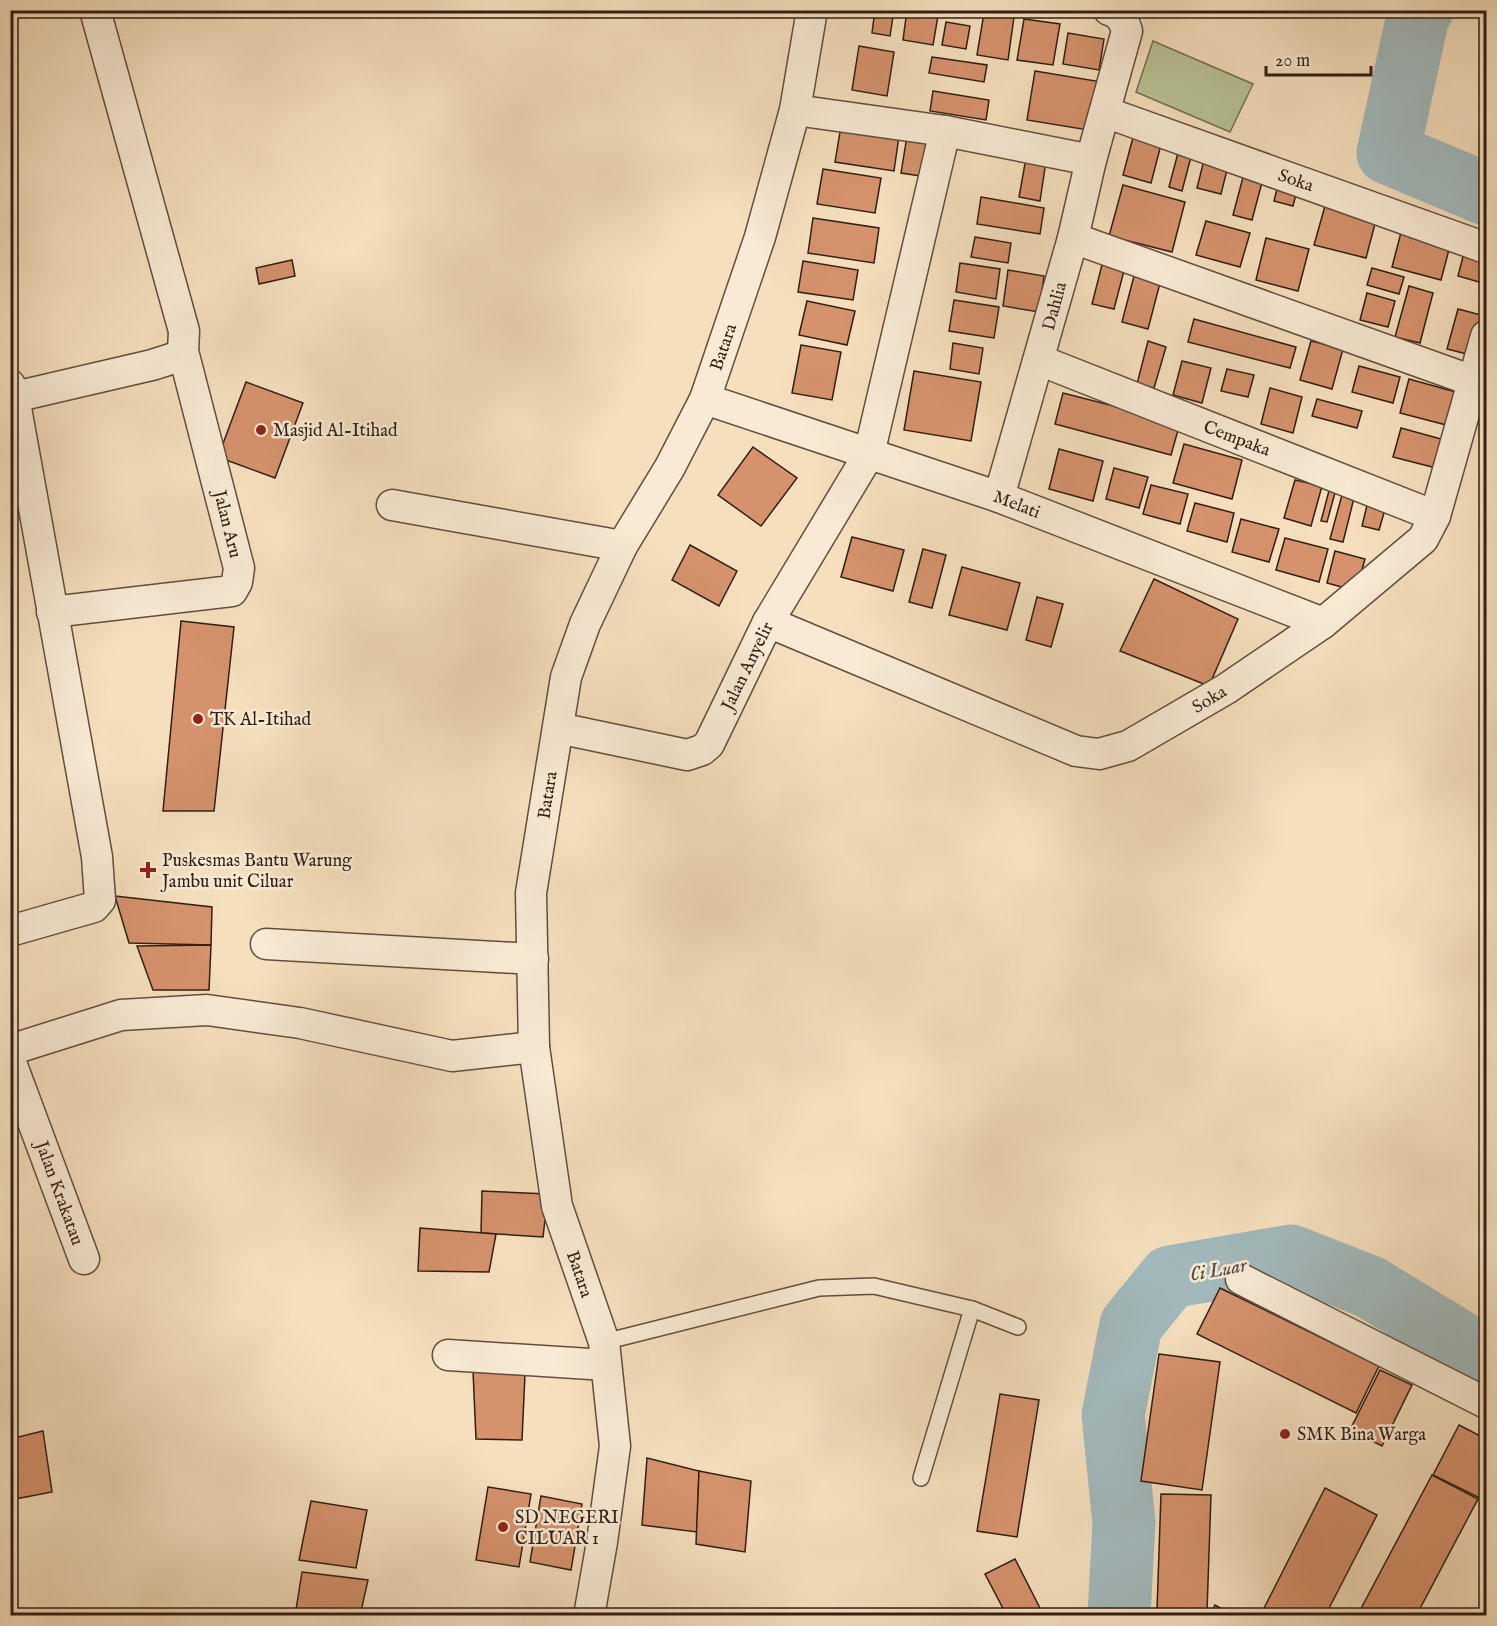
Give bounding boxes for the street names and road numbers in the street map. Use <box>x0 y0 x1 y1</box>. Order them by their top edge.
street label: Soka <box>1275 165 1317 198</box>
street label: Dahlia <box>1038 279 1073 333</box>
street label: Batara <box>706 321 743 374</box>
street label: Cempaka <box>1200 416 1273 463</box>
street label: Jalan Aru <box>207 486 246 561</box>
street label: Melati <box>990 486 1043 525</box>
street label: Jalan Anyelir <box>716 618 780 717</box>
street label: Soka <box>1188 681 1231 719</box>
street label: Batara <box>533 770 564 821</box>
street label: Jalan Krakatau <box>28 1136 88 1249</box>
street label: Batara <box>560 1248 597 1301</box>

